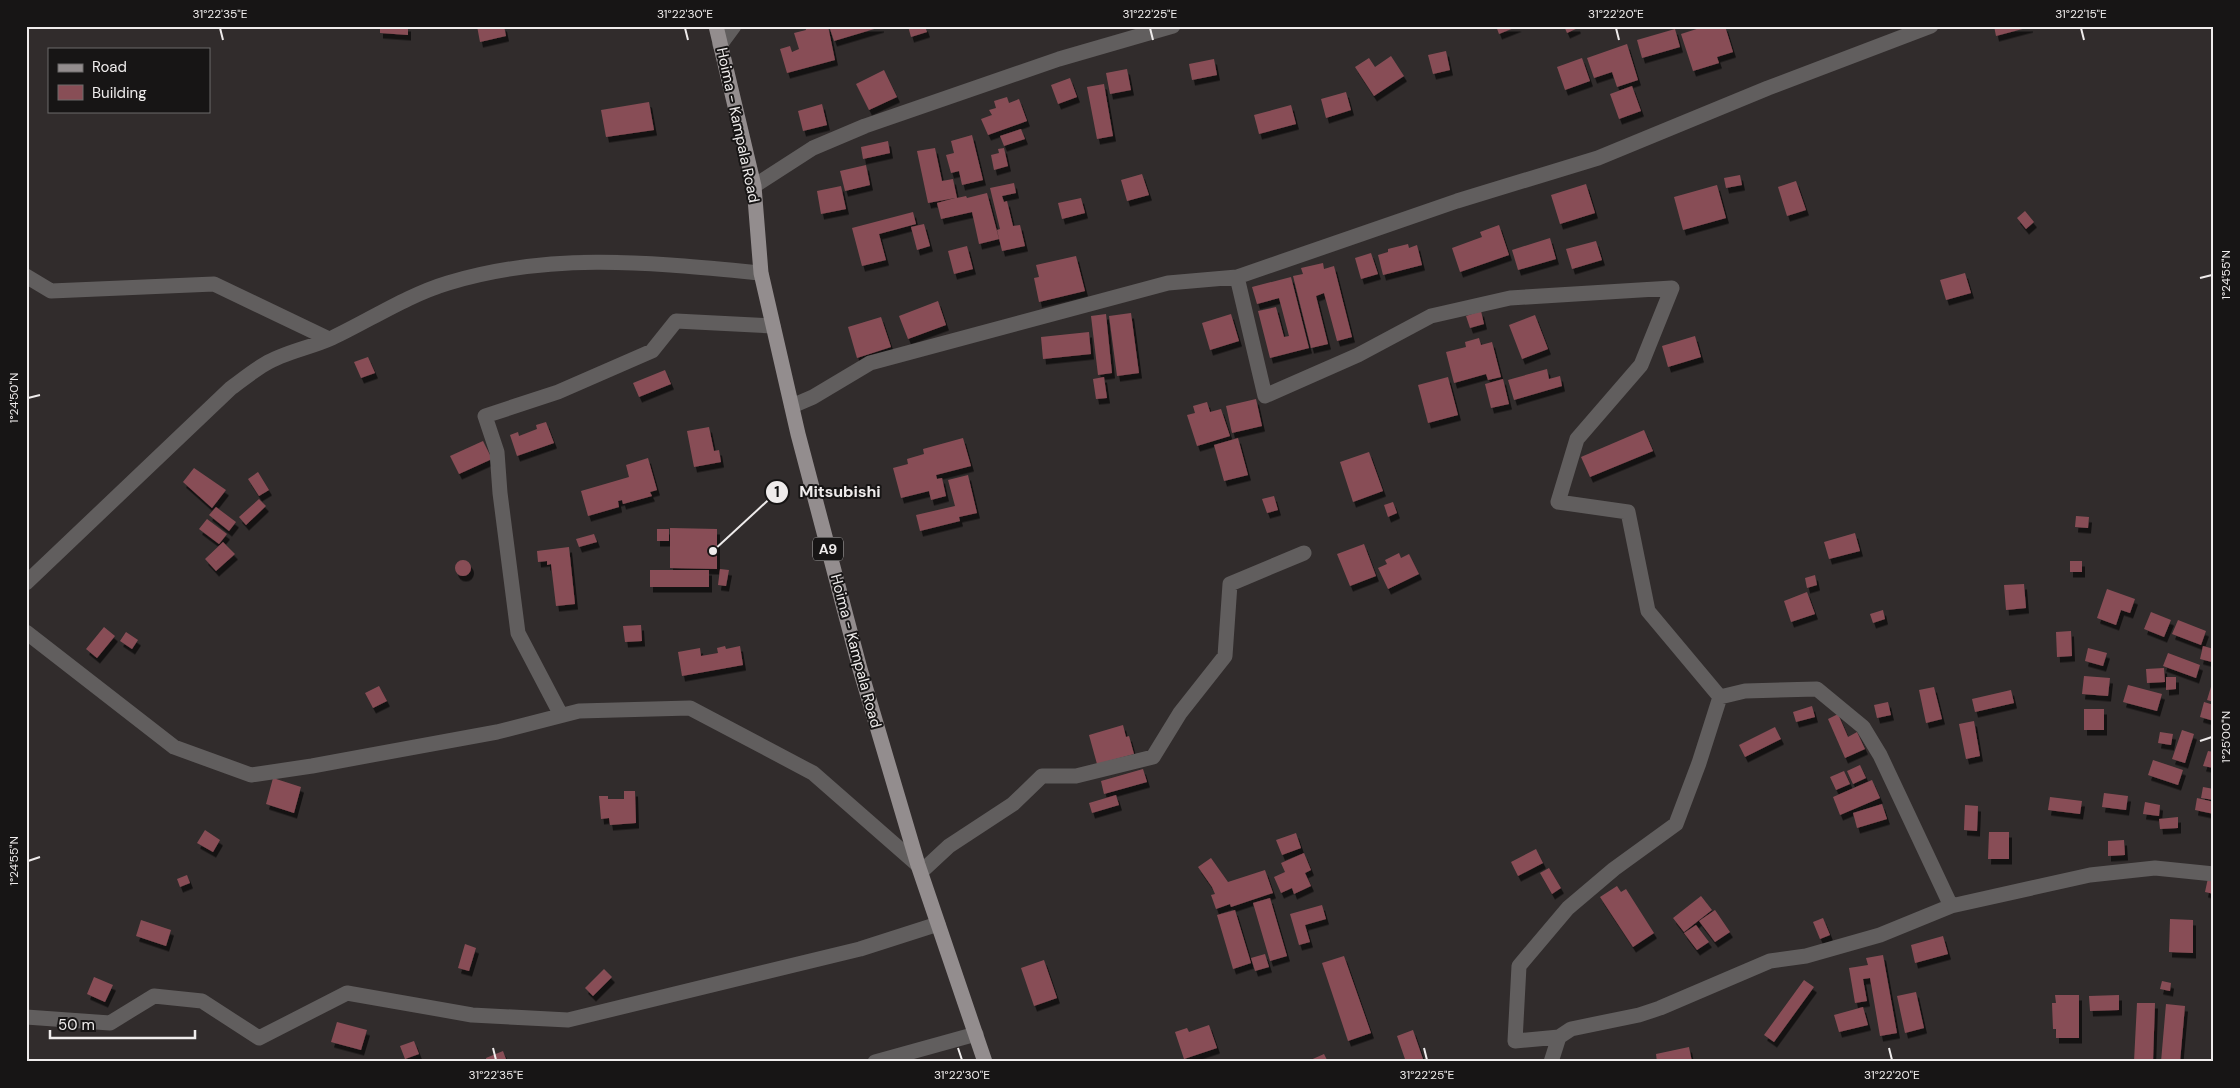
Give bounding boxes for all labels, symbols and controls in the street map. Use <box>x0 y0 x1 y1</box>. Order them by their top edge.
text: 31°22'35"E <box>193 6 248 22</box>
text: 31°22'30"E <box>657 6 713 22</box>
text: 31°22'25"E <box>1123 6 1178 22</box>
text: 31°22'20"E <box>1588 6 1644 22</box>
text: 31°22'15"E <box>2055 6 2107 22</box>
street label: Hoima - Kampala Road <box>712 46 764 204</box>
legend <box>48 48 210 112</box>
text: Road <box>92 57 127 77</box>
text: Building <box>92 83 147 103</box>
text: 1°24'55"N <box>2218 250 2234 300</box>
text: 1°24'50"N <box>6 373 22 423</box>
callout: Mitsubishi <box>765 476 891 507</box>
text: Mitsubishi <box>799 481 881 502</box>
text: 1 <box>774 482 780 502</box>
road number: A9 <box>813 538 843 560</box>
street label: Hoima - Kampala Road <box>826 572 886 730</box>
text: 1°25'00"N <box>2218 711 2234 763</box>
text: 1°24'55"N <box>6 836 22 886</box>
scale bar <box>50 1008 195 1040</box>
text: 50 m <box>58 1015 95 1035</box>
text: 31°22'35"E <box>469 1067 524 1083</box>
text: 31°22'30"E <box>934 1067 990 1083</box>
text: 31°22'25"E <box>1400 1067 1455 1083</box>
text: 31°22'20"E <box>1864 1067 1920 1083</box>

